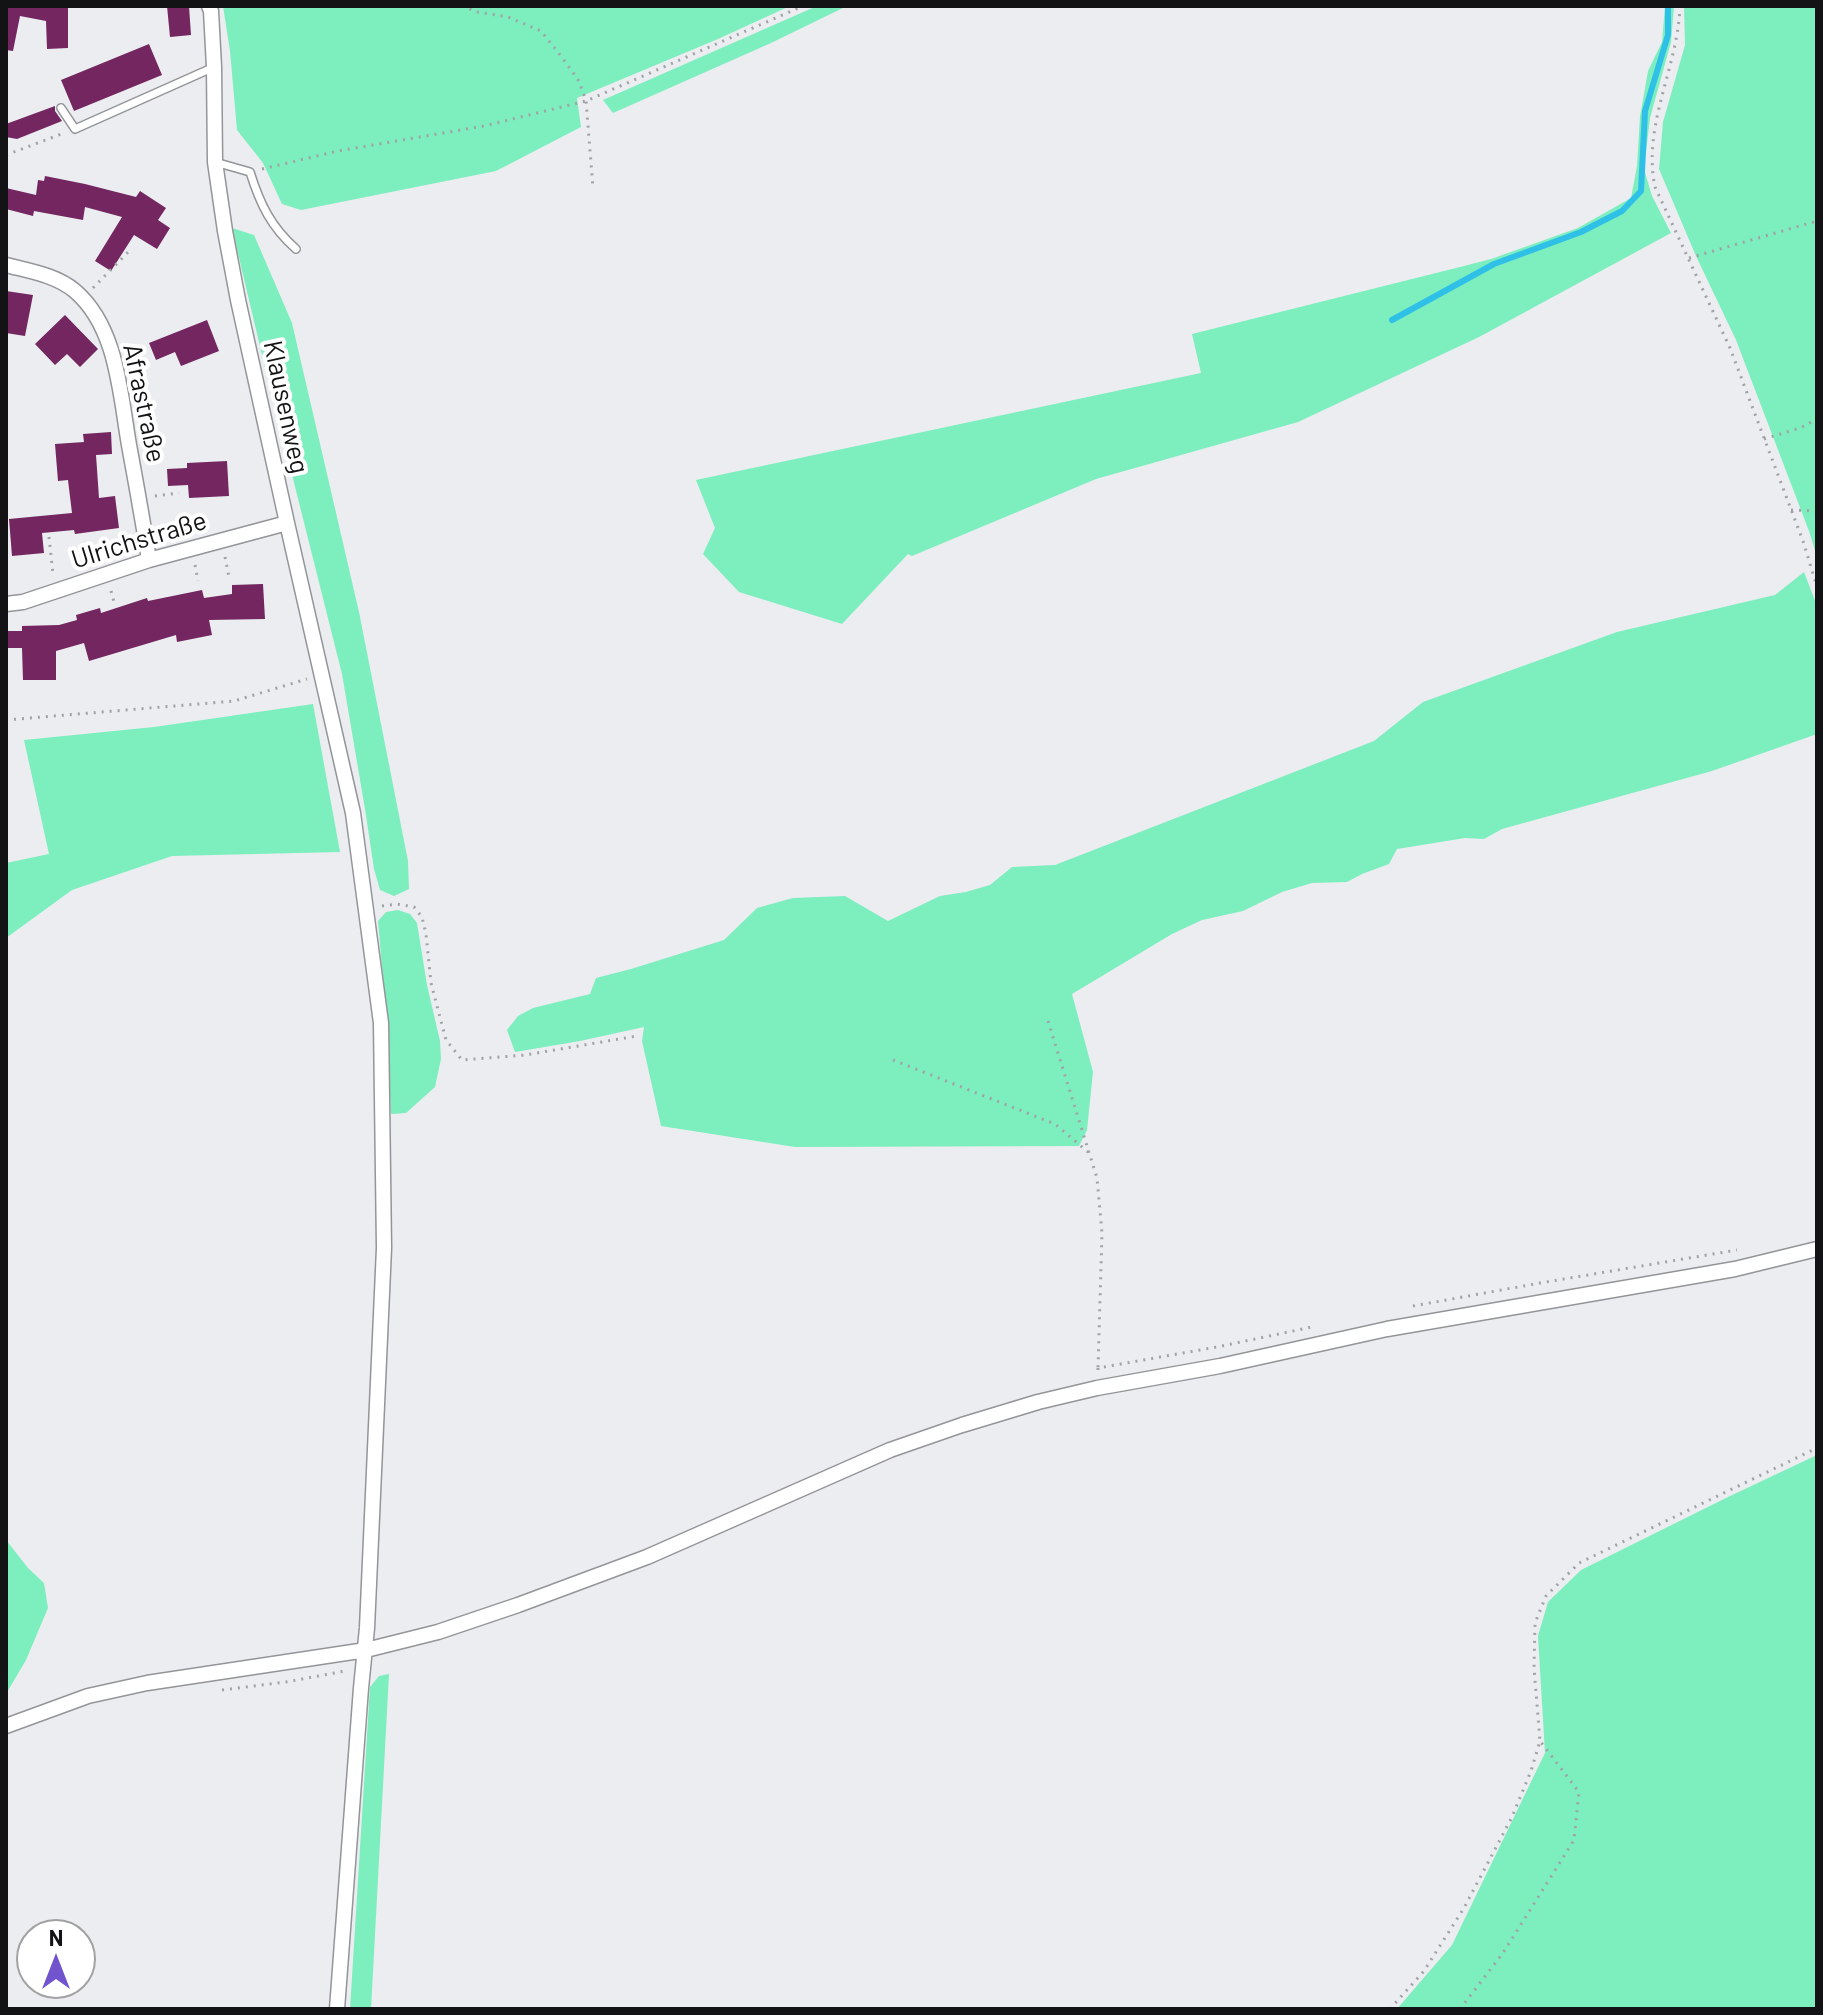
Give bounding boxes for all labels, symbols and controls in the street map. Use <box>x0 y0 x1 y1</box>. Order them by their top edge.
street label: Klausenweg <box>257 338 315 476</box>
street label: Afrastraße <box>116 341 172 465</box>
street label: Ulrichstraße <box>68 505 210 575</box>
north arrow <box>16 1919 96 1999</box>
text: N <box>49 1924 63 1950</box>

